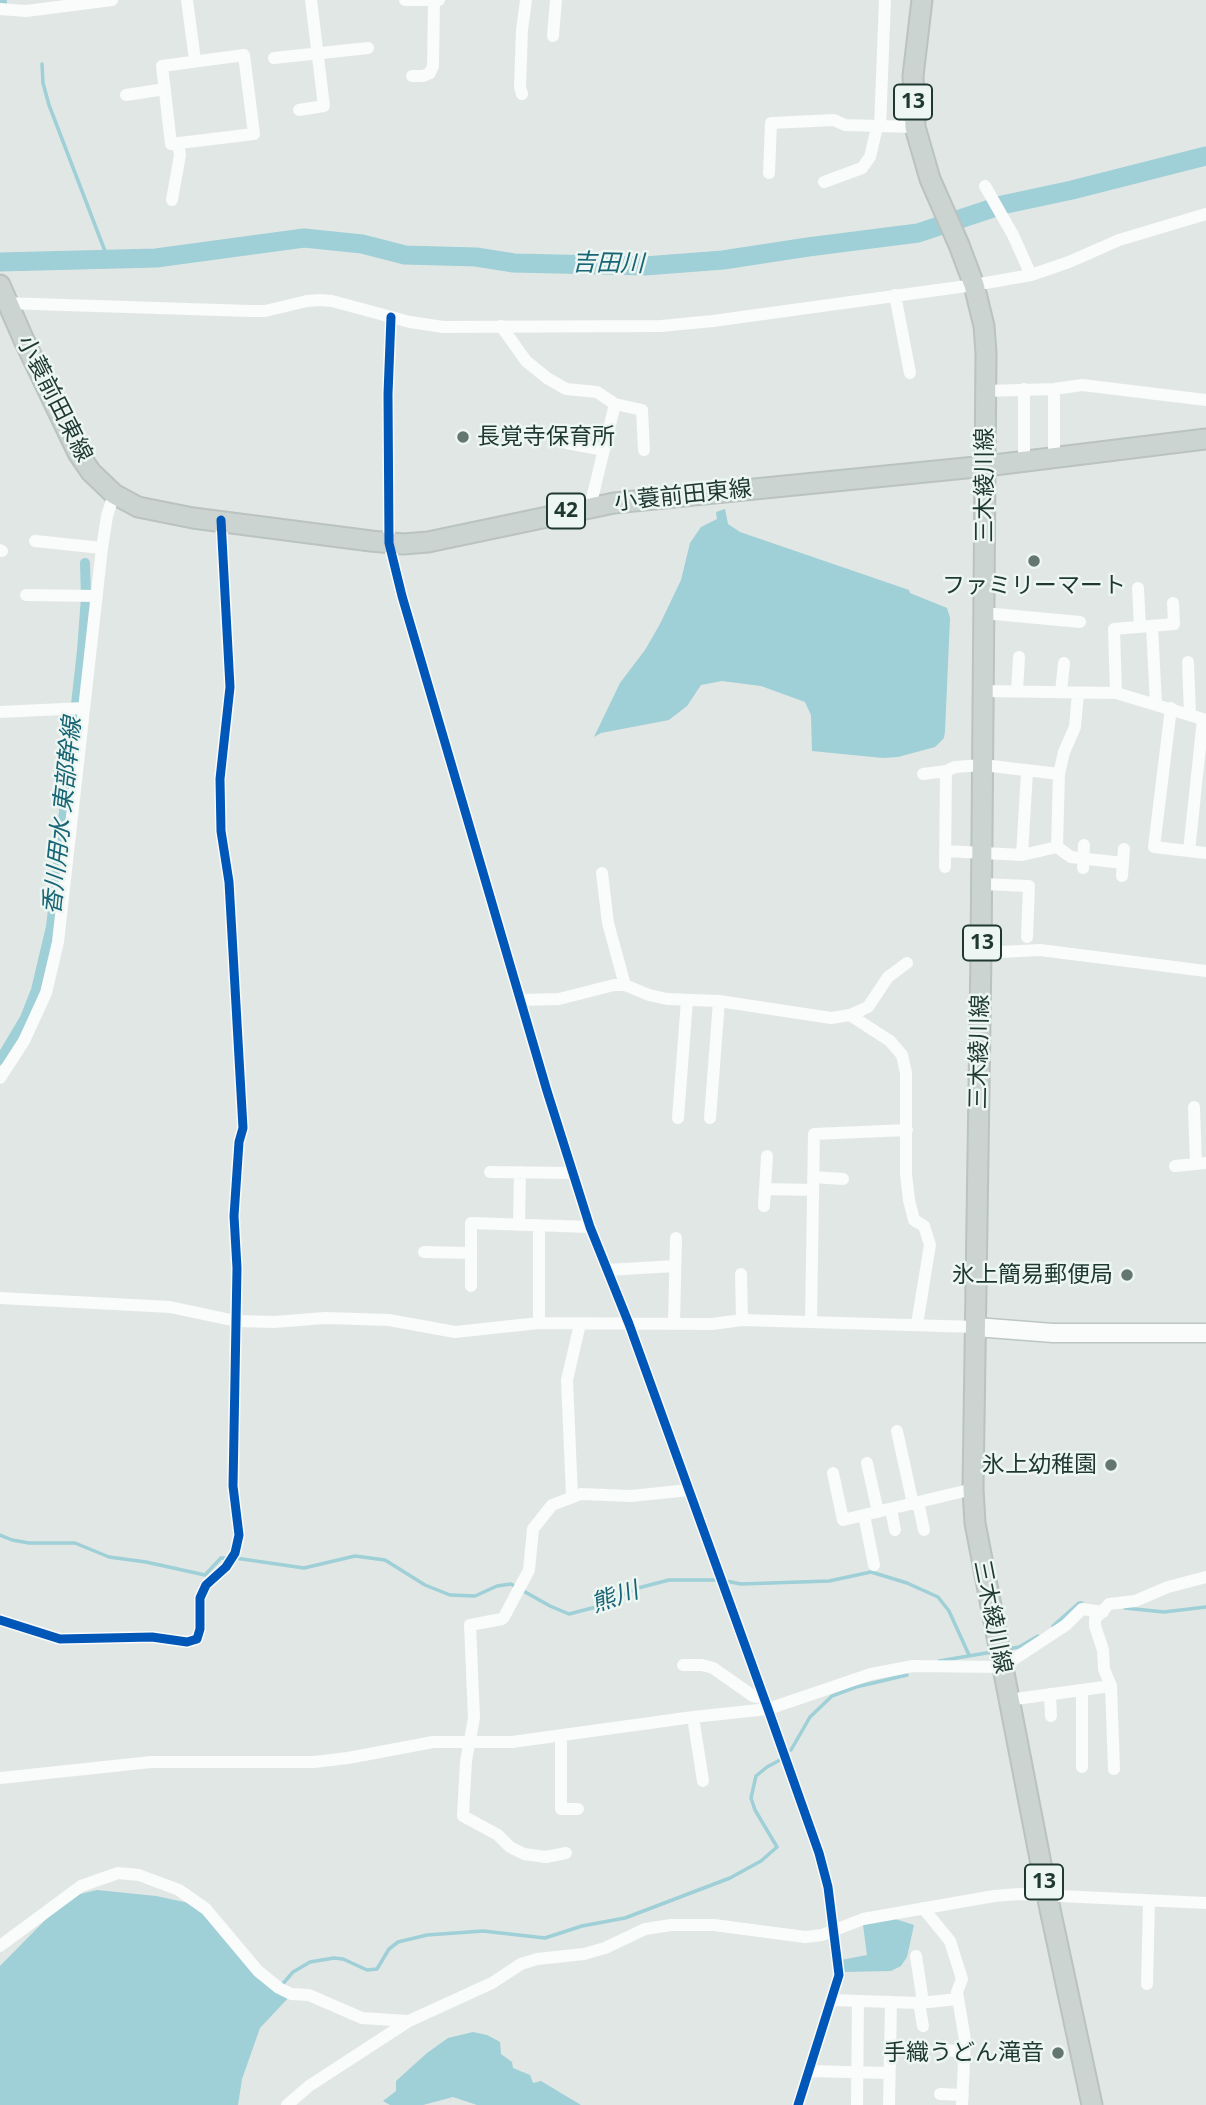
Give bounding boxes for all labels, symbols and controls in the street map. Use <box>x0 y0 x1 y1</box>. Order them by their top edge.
road number: 13 <box>894 84 932 119</box>
water label: 吉田川 <box>572 249 644 279</box>
street label: 小蓑前田東線 <box>10 331 98 467</box>
place label: 長覚寺保育所 <box>477 423 615 451</box>
street label: 三木綾川線 <box>971 428 999 542</box>
marker: 長覚寺保育所 <box>455 429 471 445</box>
street label: 小蓑前田東線 <box>613 475 753 517</box>
road number: 42 <box>547 494 585 528</box>
marker: ファミリーマート <box>1026 553 1042 569</box>
place label: ファミリーマート <box>942 572 1126 600</box>
water label: 香川用水 東部幹線 <box>38 716 88 916</box>
road number: 13 <box>963 926 1001 960</box>
street label: 三木綾川線 <box>965 994 995 1110</box>
place label: 氷上簡易郵便局 <box>952 1261 1113 1289</box>
marker: 氷上簡易郵便局 <box>1119 1267 1135 1283</box>
place label: 氷上幼稚園 <box>982 1451 1097 1479</box>
marker: 氷上幼稚園 <box>1103 1457 1119 1473</box>
street label: 三木綾川線 <box>967 1558 1017 1676</box>
water label: 熊川 <box>588 1577 642 1619</box>
road number: 13 <box>1025 1864 1063 1899</box>
place label: 手織うどん滝音 <box>883 2039 1044 2067</box>
marker: 手織うどん滝音 <box>1050 2045 1066 2061</box>

